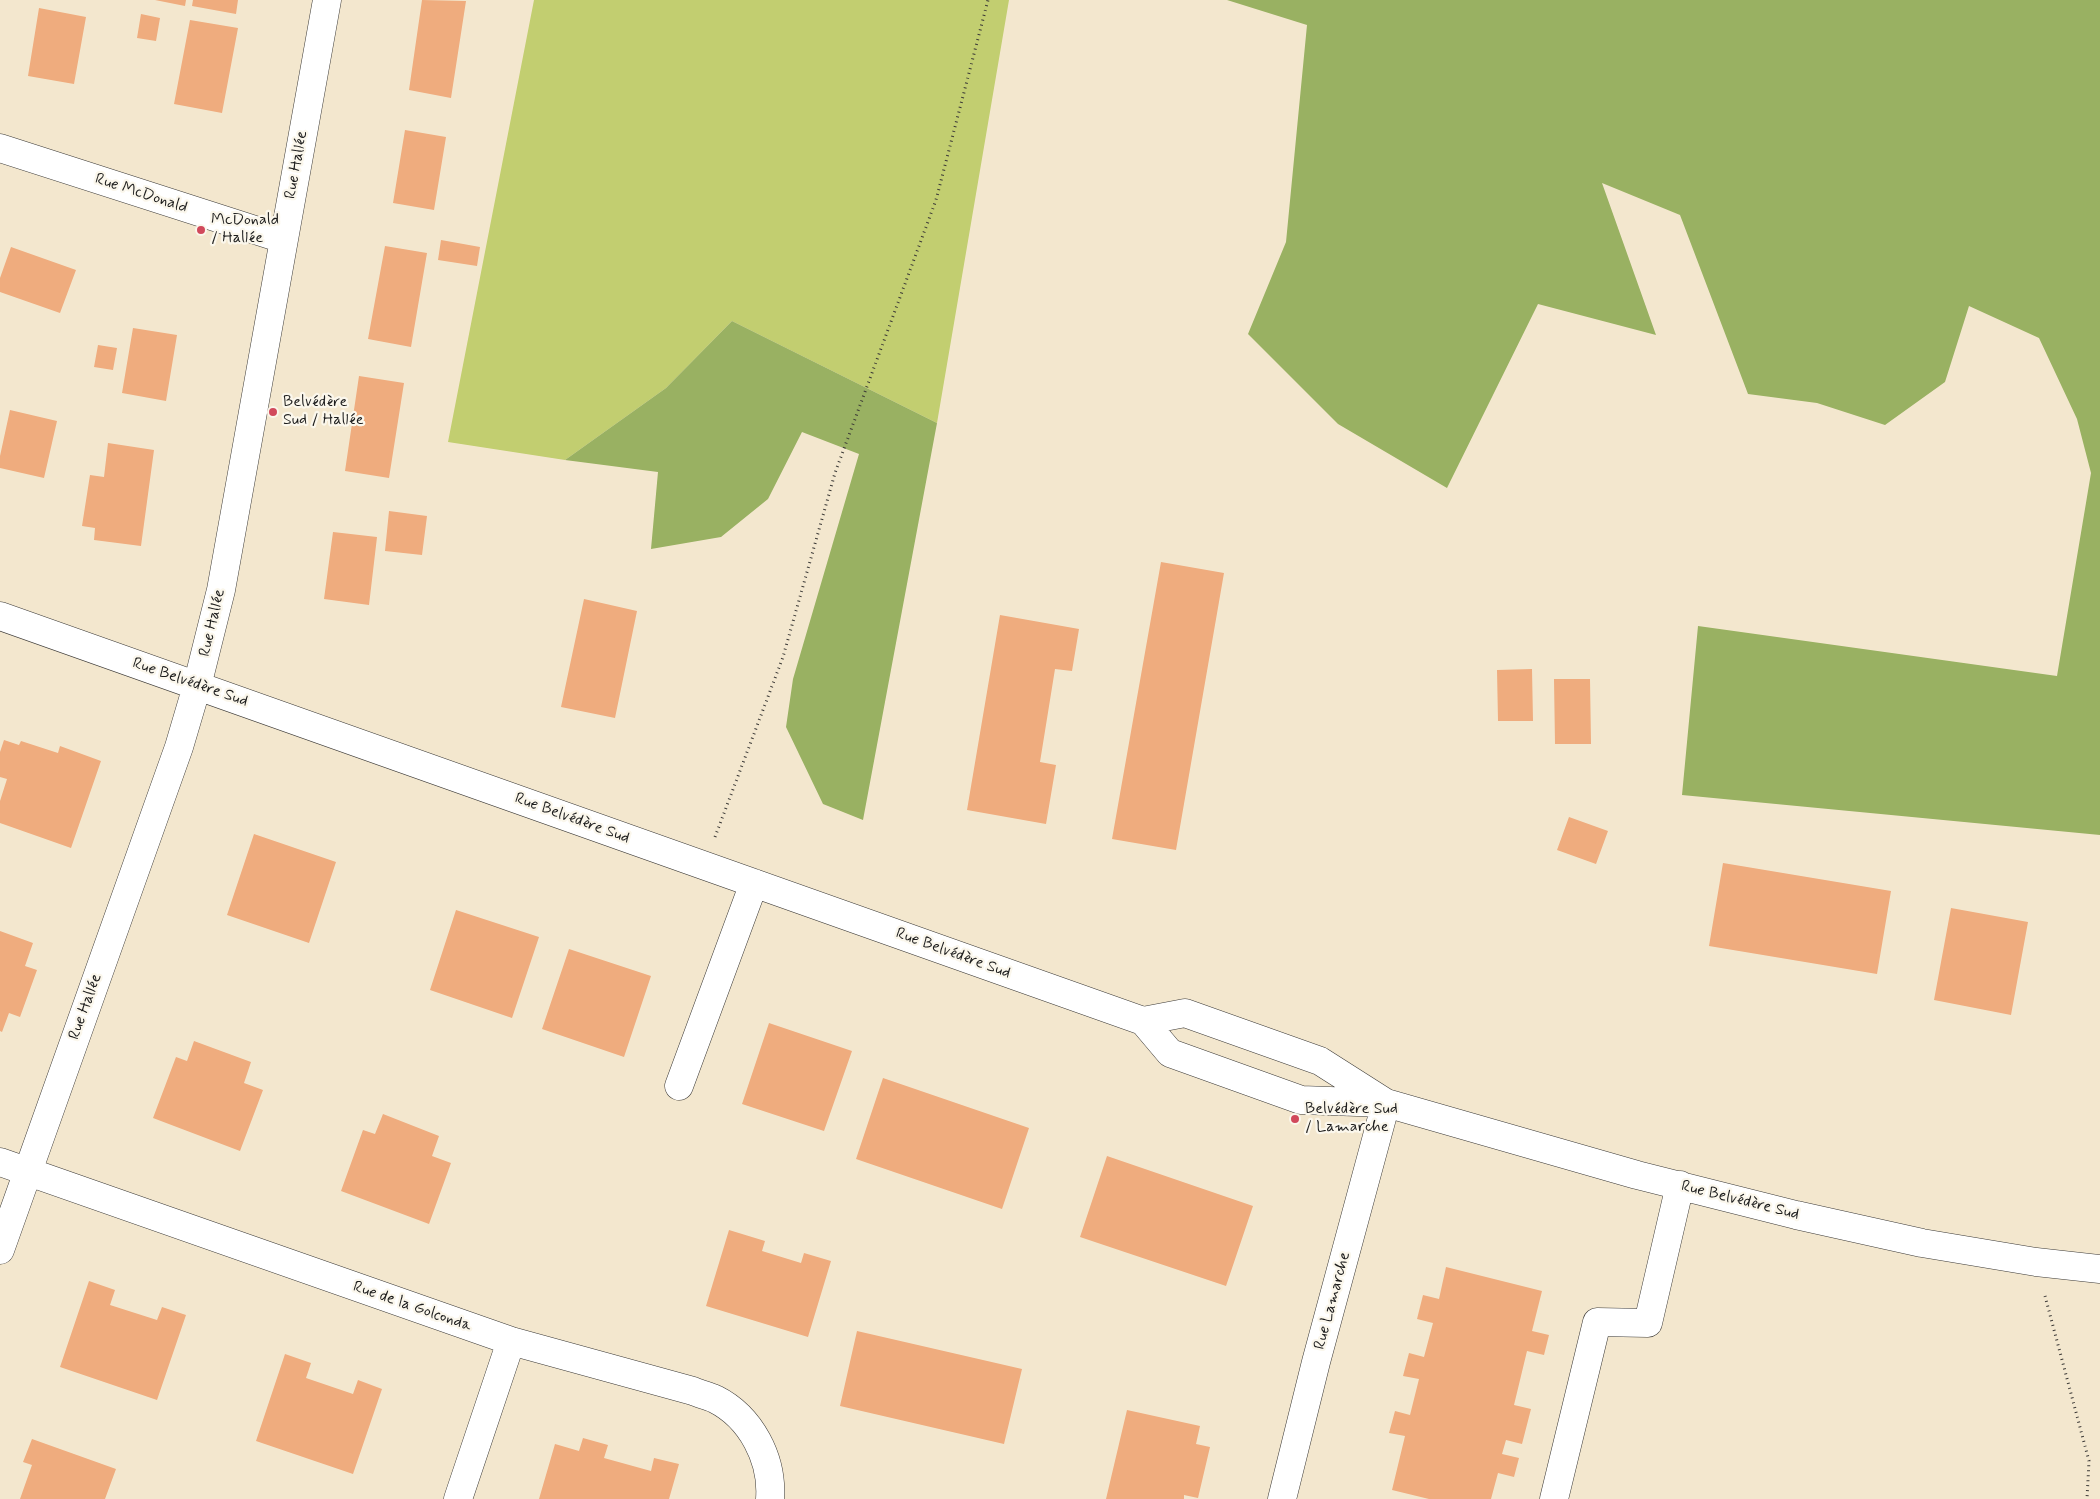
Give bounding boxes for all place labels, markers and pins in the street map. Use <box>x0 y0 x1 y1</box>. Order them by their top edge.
place label: McDonald / Hallée <box>211 211 279 249</box>
marker: McDonald / Hallée <box>195 224 207 236</box>
place label: Belvédère Sud / Hallée <box>283 393 364 431</box>
marker: Belvédère Sud / Hallée <box>267 406 279 418</box>
place label: Belvédère Sud / Lamarche <box>1305 1100 1398 1138</box>
marker: Belvédère Sud / Lamarche <box>1289 1113 1301 1125</box>

